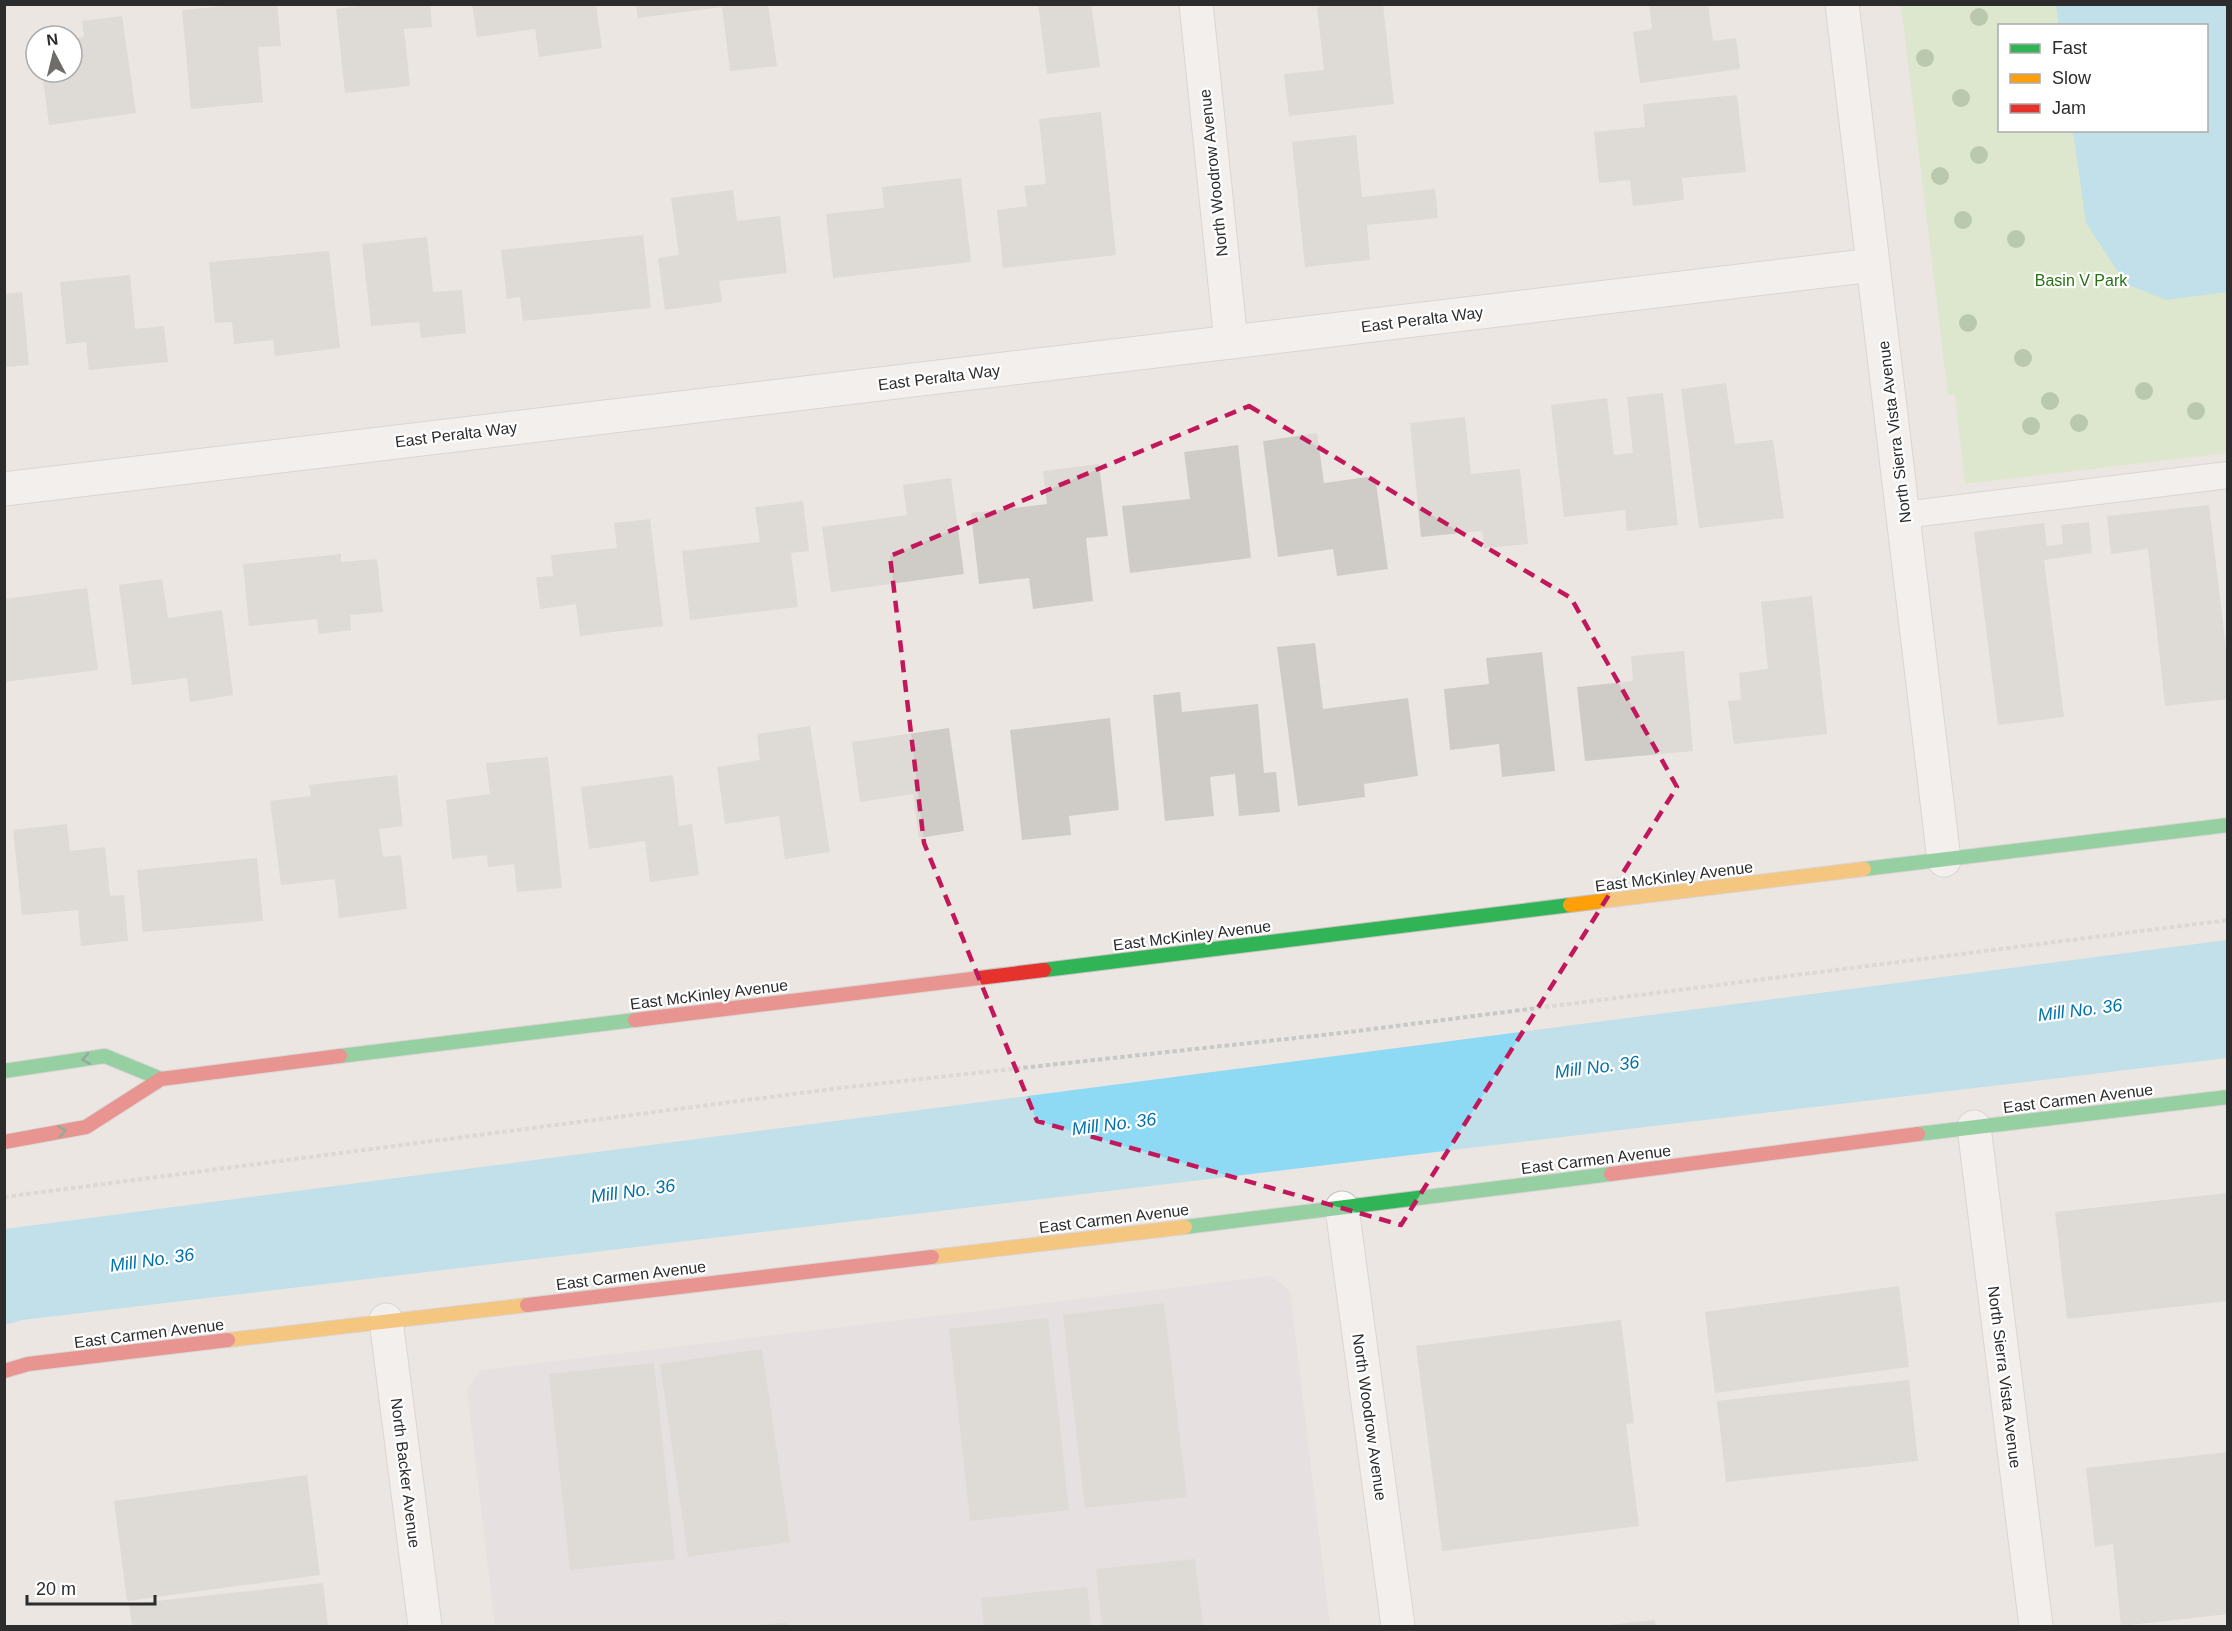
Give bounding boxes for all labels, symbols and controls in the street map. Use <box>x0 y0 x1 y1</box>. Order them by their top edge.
north arrow <box>24 24 84 84</box>
legend <box>1998 24 2208 132</box>
text: N <box>45 30 59 49</box>
text: Fast <box>2052 38 2087 58</box>
text: Slow <box>2052 68 2092 88</box>
street label: North Woodrow Avenue <box>1196 88 1231 258</box>
text: Jam <box>2052 98 2086 118</box>
park label: Basin V Park <box>2035 272 2128 289</box>
street label: East Peralta Way <box>1360 304 1484 335</box>
street label: North Sierra Vista Avenue <box>1875 340 1914 524</box>
street label: East Peralta Way <box>877 362 1001 393</box>
street label: East Peralta Way <box>394 419 518 450</box>
street label: East McKinley Avenue <box>1594 858 1754 895</box>
street label: East McKinley Avenue <box>1112 917 1272 954</box>
street label: East McKinley Avenue <box>629 976 789 1013</box>
water label: Mill No. 36 <box>2037 995 2124 1025</box>
one-way arrow <box>82 1052 91 1064</box>
water label: Mill No. 36 <box>1554 1052 1641 1082</box>
street label: East Carmen Avenue <box>2002 1081 2154 1116</box>
water label: Mill No. 36 <box>1071 1109 1158 1139</box>
one-way arrow <box>57 1125 67 1138</box>
street label: East Carmen Avenue <box>1520 1142 1672 1177</box>
water label: Mill No. 36 <box>590 1175 677 1207</box>
street label: East Carmen Avenue <box>1038 1201 1190 1236</box>
water label: Mill No. 36 <box>109 1244 196 1276</box>
street label: East Carmen Avenue <box>555 1258 707 1293</box>
street label: North Sierra Vista Avenue <box>1985 1285 2024 1469</box>
street label: East Carmen Avenue <box>73 1316 225 1351</box>
street label: North Woodrow Avenue <box>1349 1333 1390 1502</box>
street label: North Backer Avenue <box>388 1397 423 1549</box>
scale bar <box>27 1568 154 1606</box>
text: 20 m <box>36 1579 76 1599</box>

